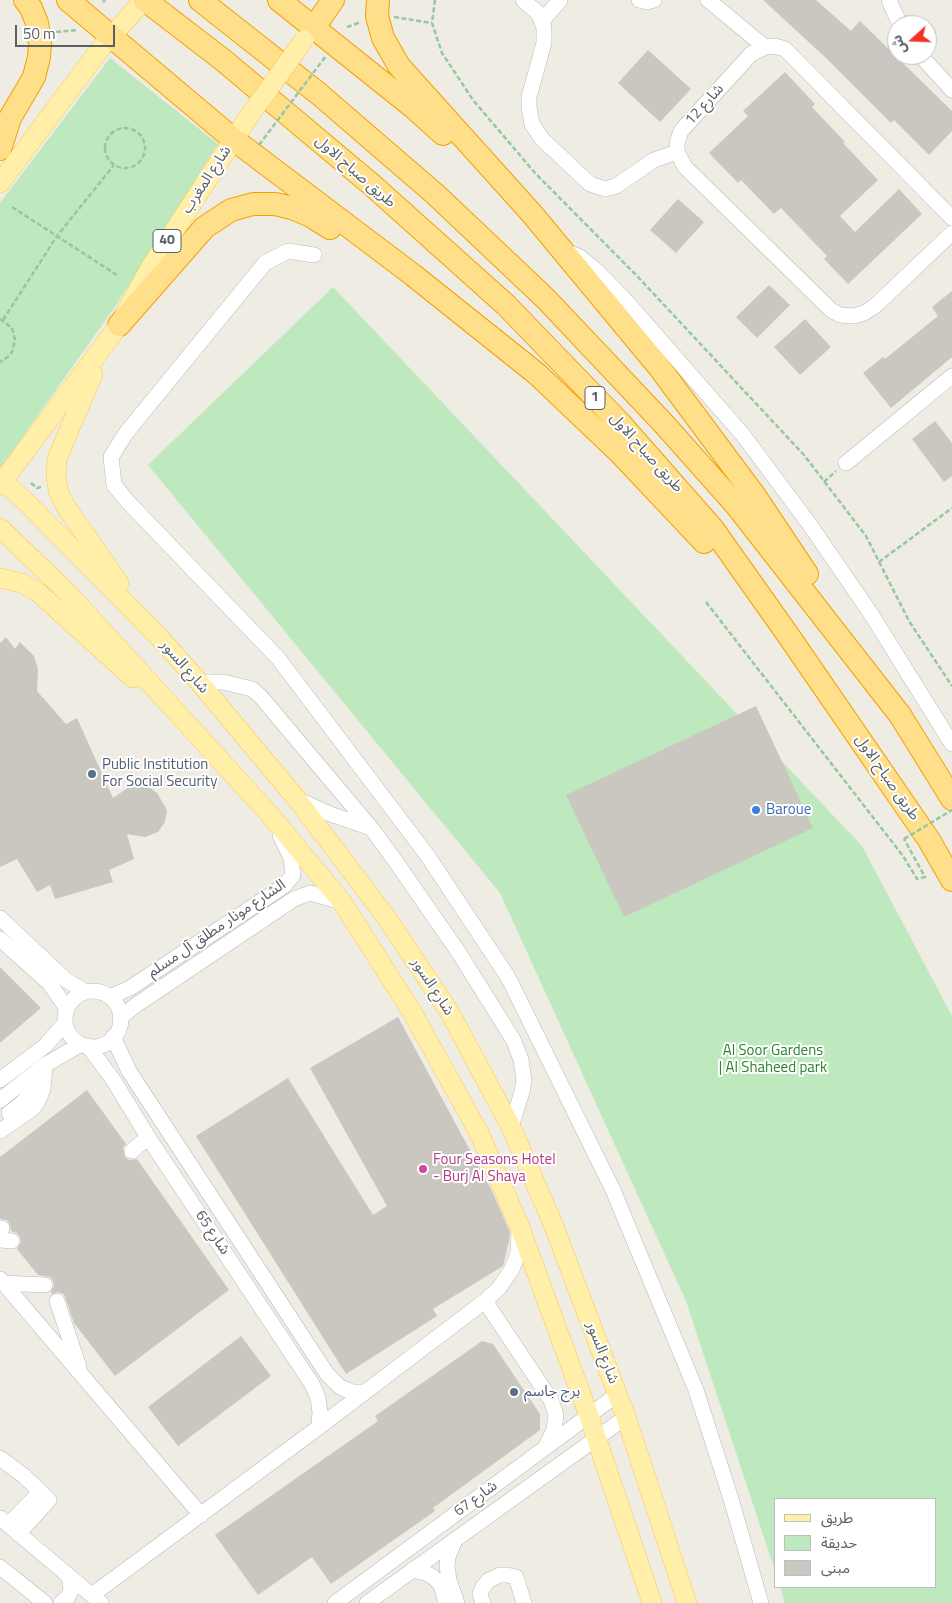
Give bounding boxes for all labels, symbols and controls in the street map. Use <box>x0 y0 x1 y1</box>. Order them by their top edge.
scale bar <box>18 15 118 47</box>
north arrow <box>887 15 937 65</box>
text: 50 m <box>23 22 56 45</box>
text: ش <box>885 32 912 58</box>
street label: شارع 12 <box>682 81 728 129</box>
street label: طريق صباح الاول <box>311 132 399 212</box>
street label: شارع المغرب <box>178 143 236 217</box>
road number: 40 <box>153 230 181 252</box>
road number: 1 <box>585 386 605 409</box>
street label: طريق صباح الاول <box>606 409 686 497</box>
street label: شارع السور <box>156 636 212 698</box>
street label: طريق صباح الاول <box>851 732 923 824</box>
place label: Public Institution For Social Security <box>102 756 217 791</box>
marker: Public Institution For Social Security <box>86 768 98 780</box>
place label: Baroue <box>766 801 811 819</box>
marker: Baroue <box>750 804 762 816</box>
street label: الشارع مونار مطلق آل مسلم <box>145 876 289 982</box>
street label: شارع السور <box>407 955 457 1019</box>
park label: Al Soor Gardens | Al Shaheed park <box>719 1042 827 1077</box>
place label: Four Seasons Hotel - Burj Al Shaya <box>433 1151 556 1186</box>
marker: Four Seasons Hotel - Burj Al Shaya <box>417 1163 429 1175</box>
street label: شارع 65 <box>191 1208 233 1258</box>
street label: شارع السور <box>582 1319 622 1387</box>
place label: برج جاسم <box>524 1383 580 1401</box>
marker: برج جاسم <box>508 1386 520 1398</box>
street label: شارع 67 <box>451 1477 501 1521</box>
legend <box>774 1498 937 1588</box>
text: طريق <box>821 1506 853 1529</box>
text: حديقة <box>821 1531 857 1554</box>
text: مبنى <box>821 1556 850 1579</box>

